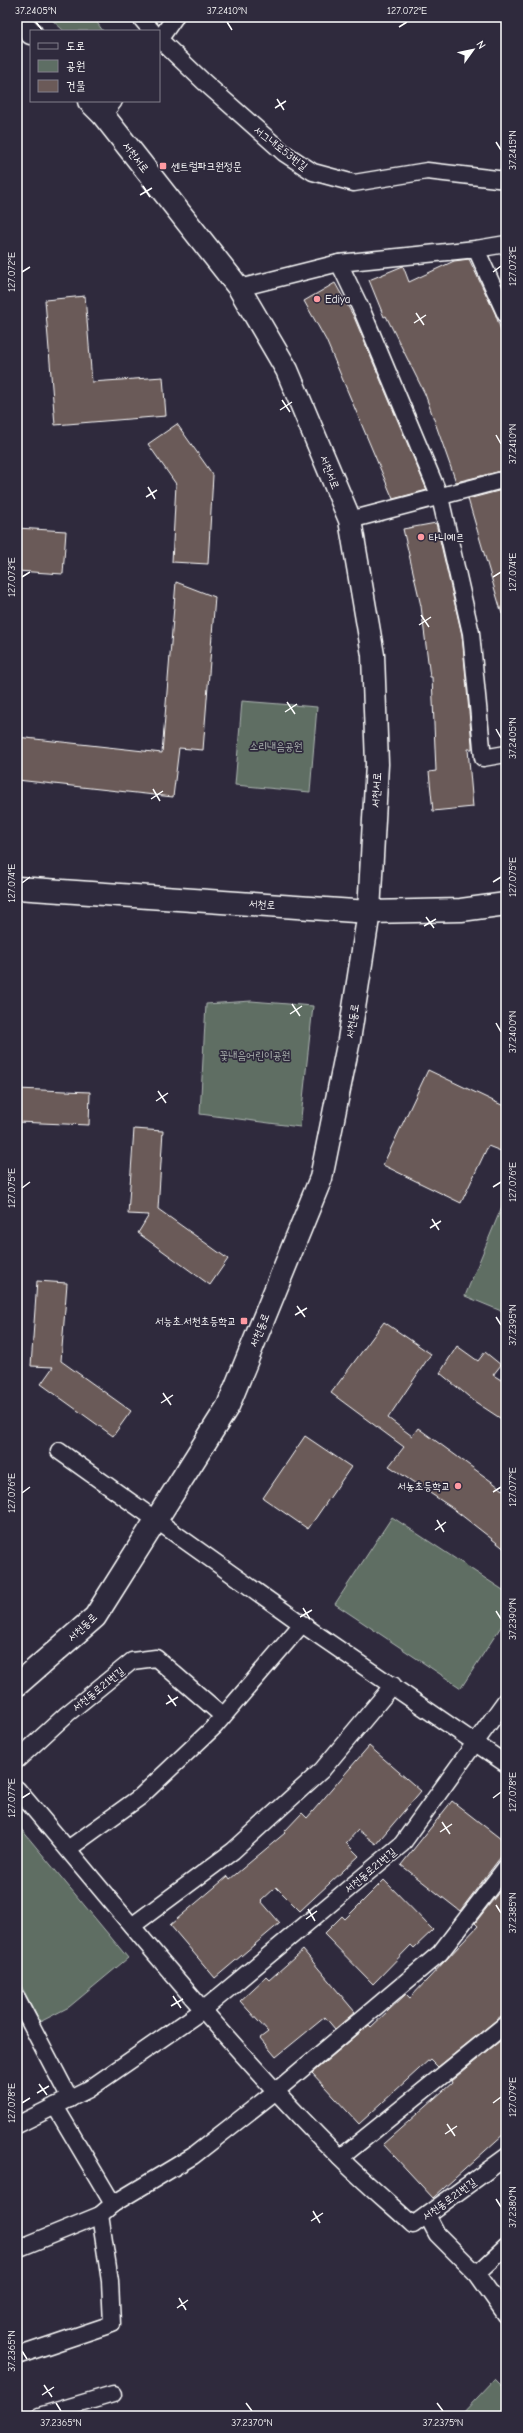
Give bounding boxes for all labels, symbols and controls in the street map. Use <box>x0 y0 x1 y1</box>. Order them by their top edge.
text: 37.2405°N <box>15 5 57 17</box>
text: 37.2410°N <box>207 5 247 17</box>
text: 127.072°E <box>387 5 427 17</box>
legend <box>30 30 160 102</box>
north arrow <box>453 30 493 70</box>
text: N <box>474 38 488 51</box>
text: 도로 <box>66 39 85 53</box>
text: 공원 <box>66 59 85 73</box>
text: 건물 <box>66 79 86 93</box>
street label: 서그내로53번길 <box>251 123 310 174</box>
text: 37.2415°N <box>507 130 519 170</box>
street label: 서천서로 <box>120 139 152 175</box>
place label: 센트럴파크원정문 <box>171 160 242 173</box>
marker: 센트럴파크원정문 <box>158 161 168 171</box>
text: 127.073°E <box>507 246 519 286</box>
text: 127.072°E <box>6 252 18 292</box>
place label: Ediya <box>325 293 350 306</box>
marker: Ediya <box>312 294 322 304</box>
text: 37.2410°N <box>507 424 519 464</box>
street label: 서천서로 <box>317 453 342 491</box>
place label: 타니예르 <box>429 531 464 544</box>
marker: 타니예르 <box>416 532 426 542</box>
text: 127.074°E <box>507 553 519 591</box>
text: 127.073°E <box>6 557 18 597</box>
text: 37.2405°N <box>507 717 519 759</box>
park label: 소리내음공원 <box>249 740 303 753</box>
street label: 서천서로 <box>369 772 384 808</box>
text: 127.075°E <box>507 857 519 897</box>
text: 127.074°E <box>6 864 18 902</box>
street label: 서천로 <box>248 897 276 912</box>
street label: 서천동로 <box>343 1002 362 1040</box>
text: 37.2400°N <box>507 1011 519 1053</box>
park label: 꽃내음어린이공원 <box>220 1049 291 1062</box>
text: 127.076°E <box>507 1162 519 1202</box>
text: 127.075°E <box>6 1168 18 1208</box>
text: 37.2395°N <box>507 1304 519 1346</box>
street label: 서천동로 <box>247 1311 272 1349</box>
place label: 서능초.서천초등학교 <box>155 1315 236 1328</box>
marker: 서능초.서천초등학교 <box>239 1316 249 1326</box>
text: 127.077°E <box>507 1467 519 1507</box>
text: 127.076°E <box>6 1473 18 1513</box>
place label: 서농초등학교 <box>397 1480 450 1493</box>
marker: 서농초등학교 <box>453 1481 463 1491</box>
text: 37.2390°N <box>507 1598 519 1640</box>
street label: 서천동로 <box>65 1610 100 1644</box>
street label: 서천동로21번길 <box>70 1664 127 1714</box>
text: 127.078°E <box>507 1772 519 1812</box>
text: 127.077°E <box>6 1778 18 1818</box>
street label: 서천동로21번길 <box>342 1845 399 1896</box>
text: 37.2385°N <box>507 1892 519 1934</box>
text: 127.079°E <box>507 2077 519 2117</box>
text: 127.078°E <box>6 2083 18 2123</box>
street label: 서천동로21번길 <box>420 2175 479 2223</box>
text: 37.2380°N <box>507 2186 519 2228</box>
text: 37.2365°N <box>6 2330 18 2372</box>
text: 37.2365°N <box>40 2417 82 2429</box>
text: 37.2370°N <box>231 2417 273 2429</box>
text: 37.2375°N <box>423 2417 463 2429</box>

